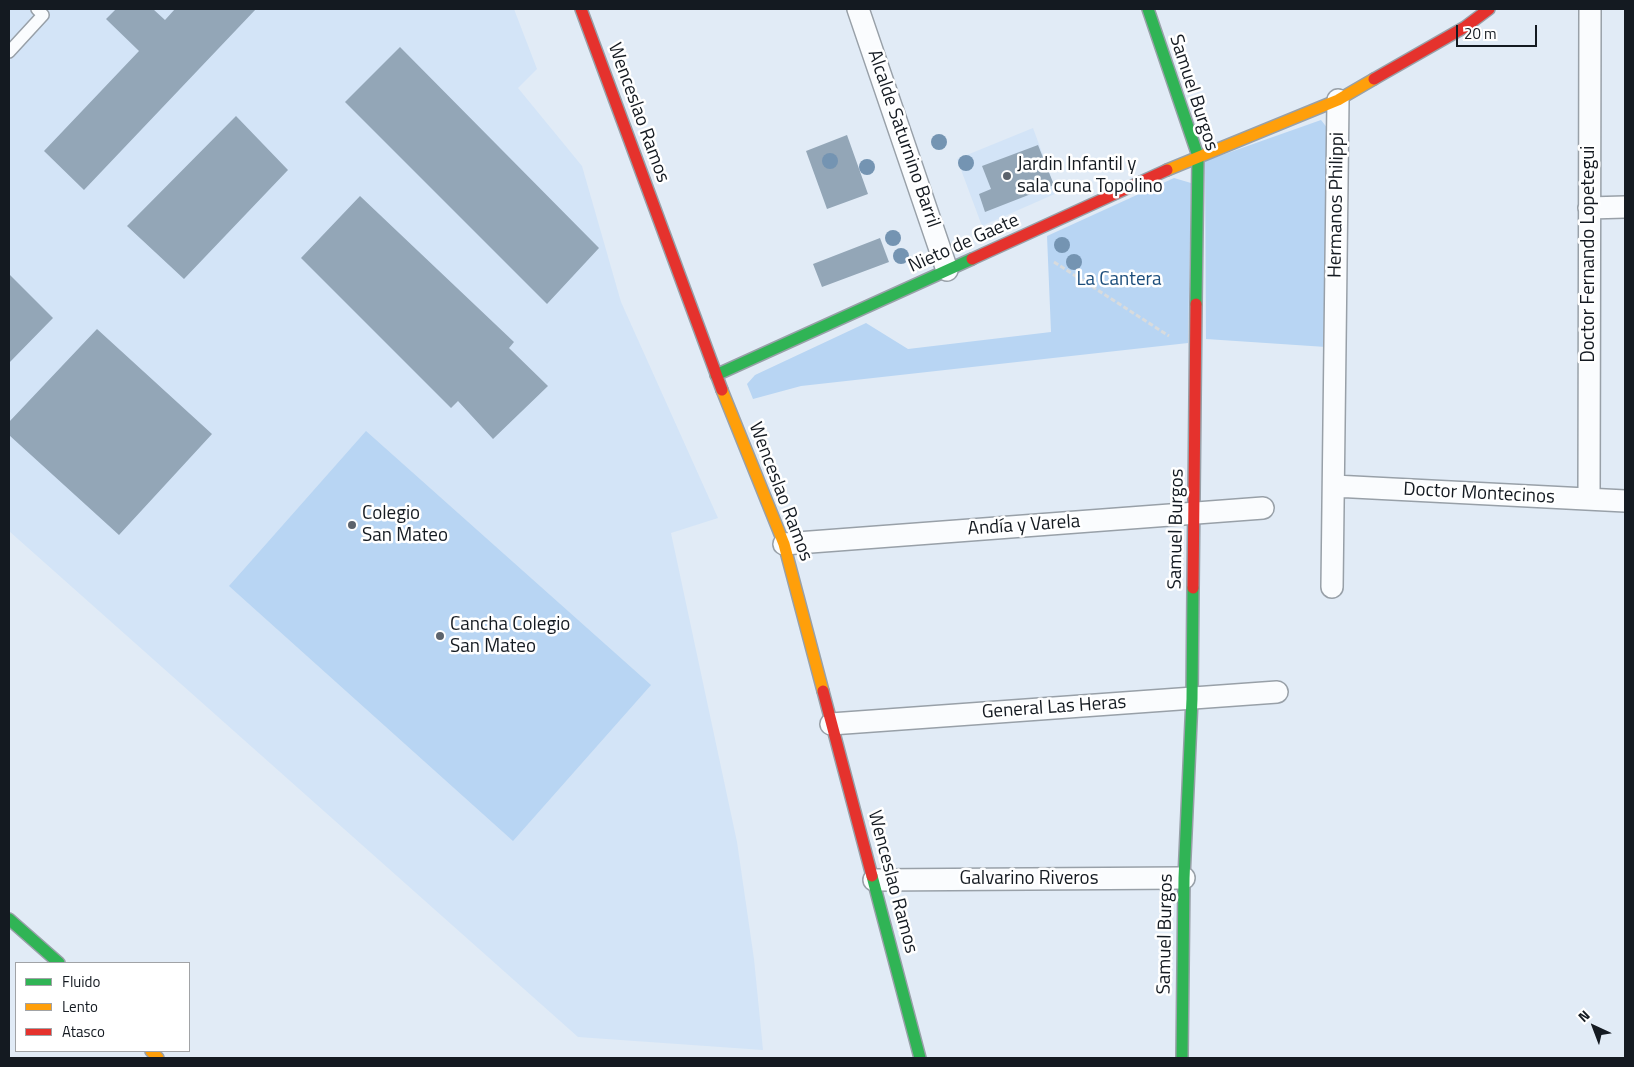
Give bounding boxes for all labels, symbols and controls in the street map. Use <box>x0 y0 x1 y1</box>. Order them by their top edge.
scale bar <box>1459 15 1540 47</box>
text: 20 m <box>1464 22 1497 45</box>
street label: Samuel Burgos <box>1163 32 1223 154</box>
street label: Wenceslao Ramos <box>602 40 674 186</box>
street label: Alcalde Saturnino Barril <box>862 47 944 231</box>
street label: Hermanos Philippi <box>1324 132 1350 278</box>
street label: Doctor Fernando Lopetegui <box>1578 146 1600 362</box>
place label: Jardin Infantil y sala cuna Topolino <box>1017 154 1163 198</box>
marker: Jardin Infantil y sala cuna Topolino <box>1001 170 1013 182</box>
street label: Nieto de Gaete <box>905 210 1023 278</box>
park label: La Cantera <box>1076 269 1162 291</box>
street label: Wenceslao Ramos <box>743 419 817 565</box>
street label: Samuel Burgos <box>1165 468 1189 590</box>
street label: Doctor Montecinos <box>1403 479 1555 509</box>
place label: Colegio San Mateo <box>362 503 448 547</box>
street label: Andía y Varela <box>967 511 1081 541</box>
marker: Colegio San Mateo <box>346 519 358 531</box>
place label: Cancha Colegio San Mateo <box>450 614 570 658</box>
marker: Cancha Colegio San Mateo <box>434 630 446 642</box>
street label: General Las Heras <box>981 692 1127 724</box>
street label: Wenceslao Ramos <box>862 808 922 956</box>
street label: Galvarino Riveros <box>960 868 1098 890</box>
street label: Samuel Burgos <box>1154 873 1178 995</box>
legend <box>15 962 190 1052</box>
text: Fluido <box>62 970 100 993</box>
text: Lento <box>62 995 98 1018</box>
north arrow <box>1569 1002 1619 1052</box>
text: N <box>1573 1005 1594 1027</box>
text: Atasco <box>62 1020 105 1043</box>

